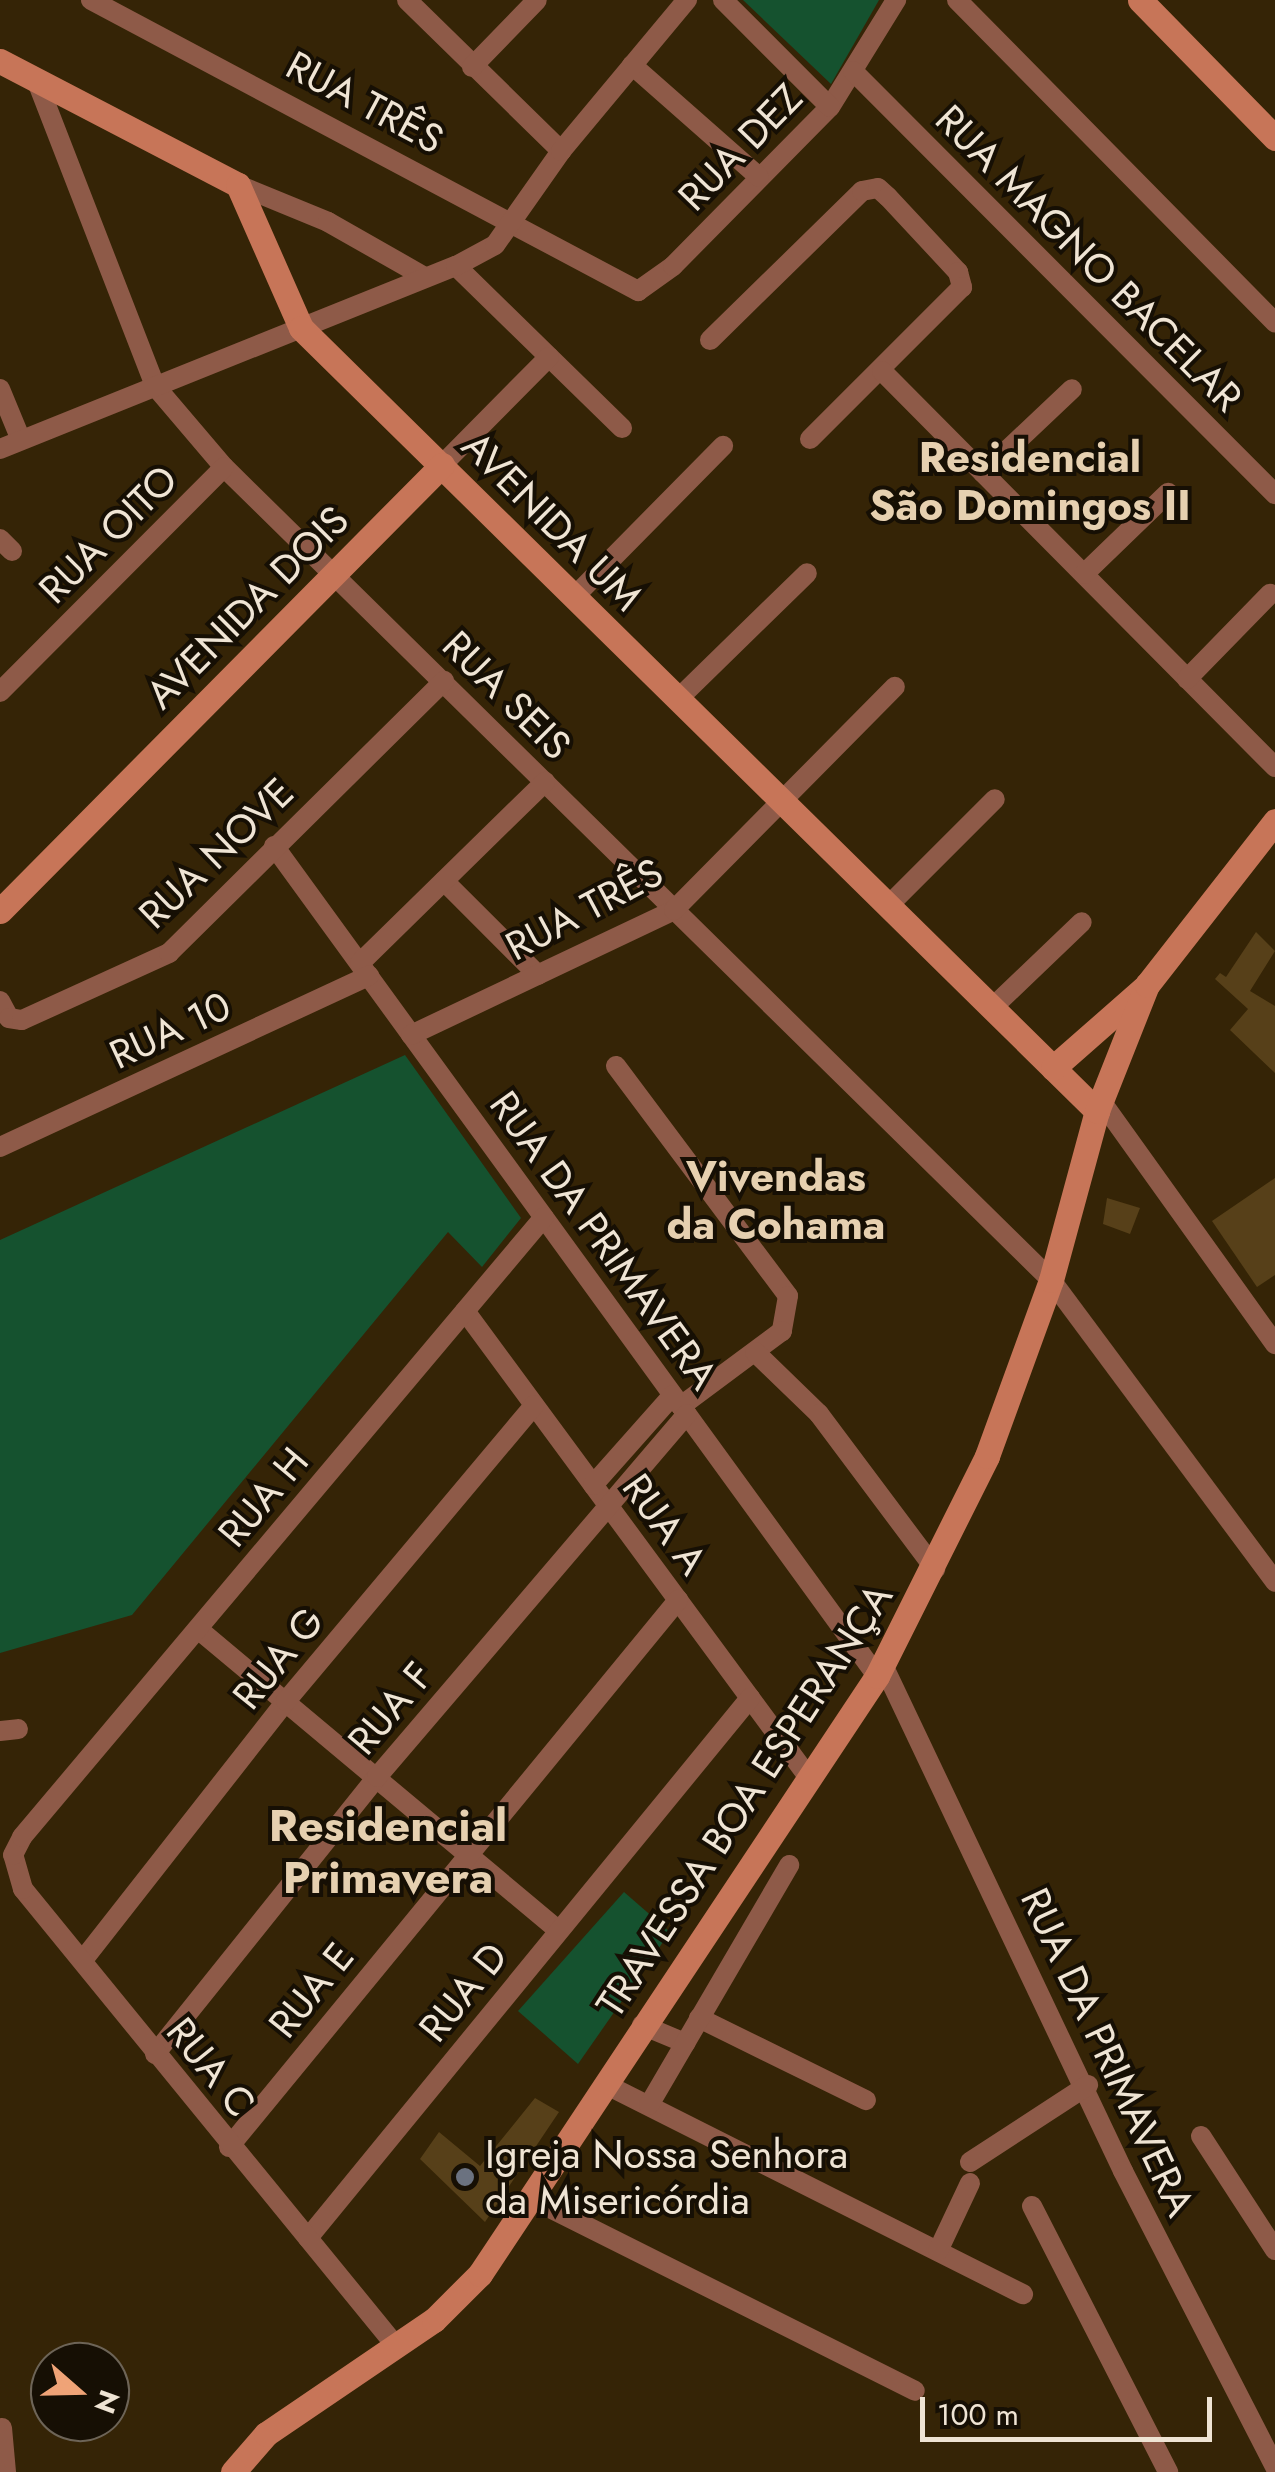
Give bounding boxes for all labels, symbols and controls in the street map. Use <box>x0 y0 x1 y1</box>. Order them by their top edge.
street label: RUA TRÊS <box>278 41 452 163</box>
street label: RUA DEZ <box>668 74 812 220</box>
street label: RUA MAGNO BACELAR <box>926 95 1252 421</box>
street label: AVENIDA UM <box>452 421 652 621</box>
district label: Residencial São Domingos II <box>869 433 1191 532</box>
street label: RUA OITO <box>29 455 187 613</box>
street label: AVENIDA DOIS <box>136 496 358 718</box>
street label: RUA SEIS <box>433 621 581 769</box>
street label: RUA NOVE <box>129 768 303 938</box>
street label: RUA TRÊS <box>497 848 671 970</box>
street label: RUA 10 <box>102 981 238 1079</box>
street label: RUA DA PRIMAVERA <box>480 1082 728 1398</box>
district label: Vivendas da Cohama <box>667 1152 885 1250</box>
street label: RUA H <box>208 1438 318 1556</box>
street label: RUA A <box>613 1464 717 1584</box>
street label: TRAVESSA BOA ESPERANÇA <box>586 1574 902 2026</box>
street label: RUA G <box>223 1597 333 1719</box>
street label: RUA F <box>338 1652 442 1764</box>
district label: Residencial Primavera <box>269 1799 507 1905</box>
street label: RUA DA PRIMAVERA <box>1011 1880 1205 2224</box>
street label: RUA E <box>258 1933 364 2047</box>
street label: RUA D <box>409 1933 517 2051</box>
street label: RUA C <box>157 2008 265 2126</box>
place label: Igreja Nossa Senhora da Misericórdia <box>485 2130 848 2224</box>
marker: Igreja Nossa Senhora da Misericórdia <box>454 2166 476 2188</box>
north arrow <box>30 2342 130 2442</box>
scale bar <box>925 2377 1218 2439</box>
text: N <box>84 2384 130 2419</box>
text: 100 m <box>937 2393 1019 2436</box>

